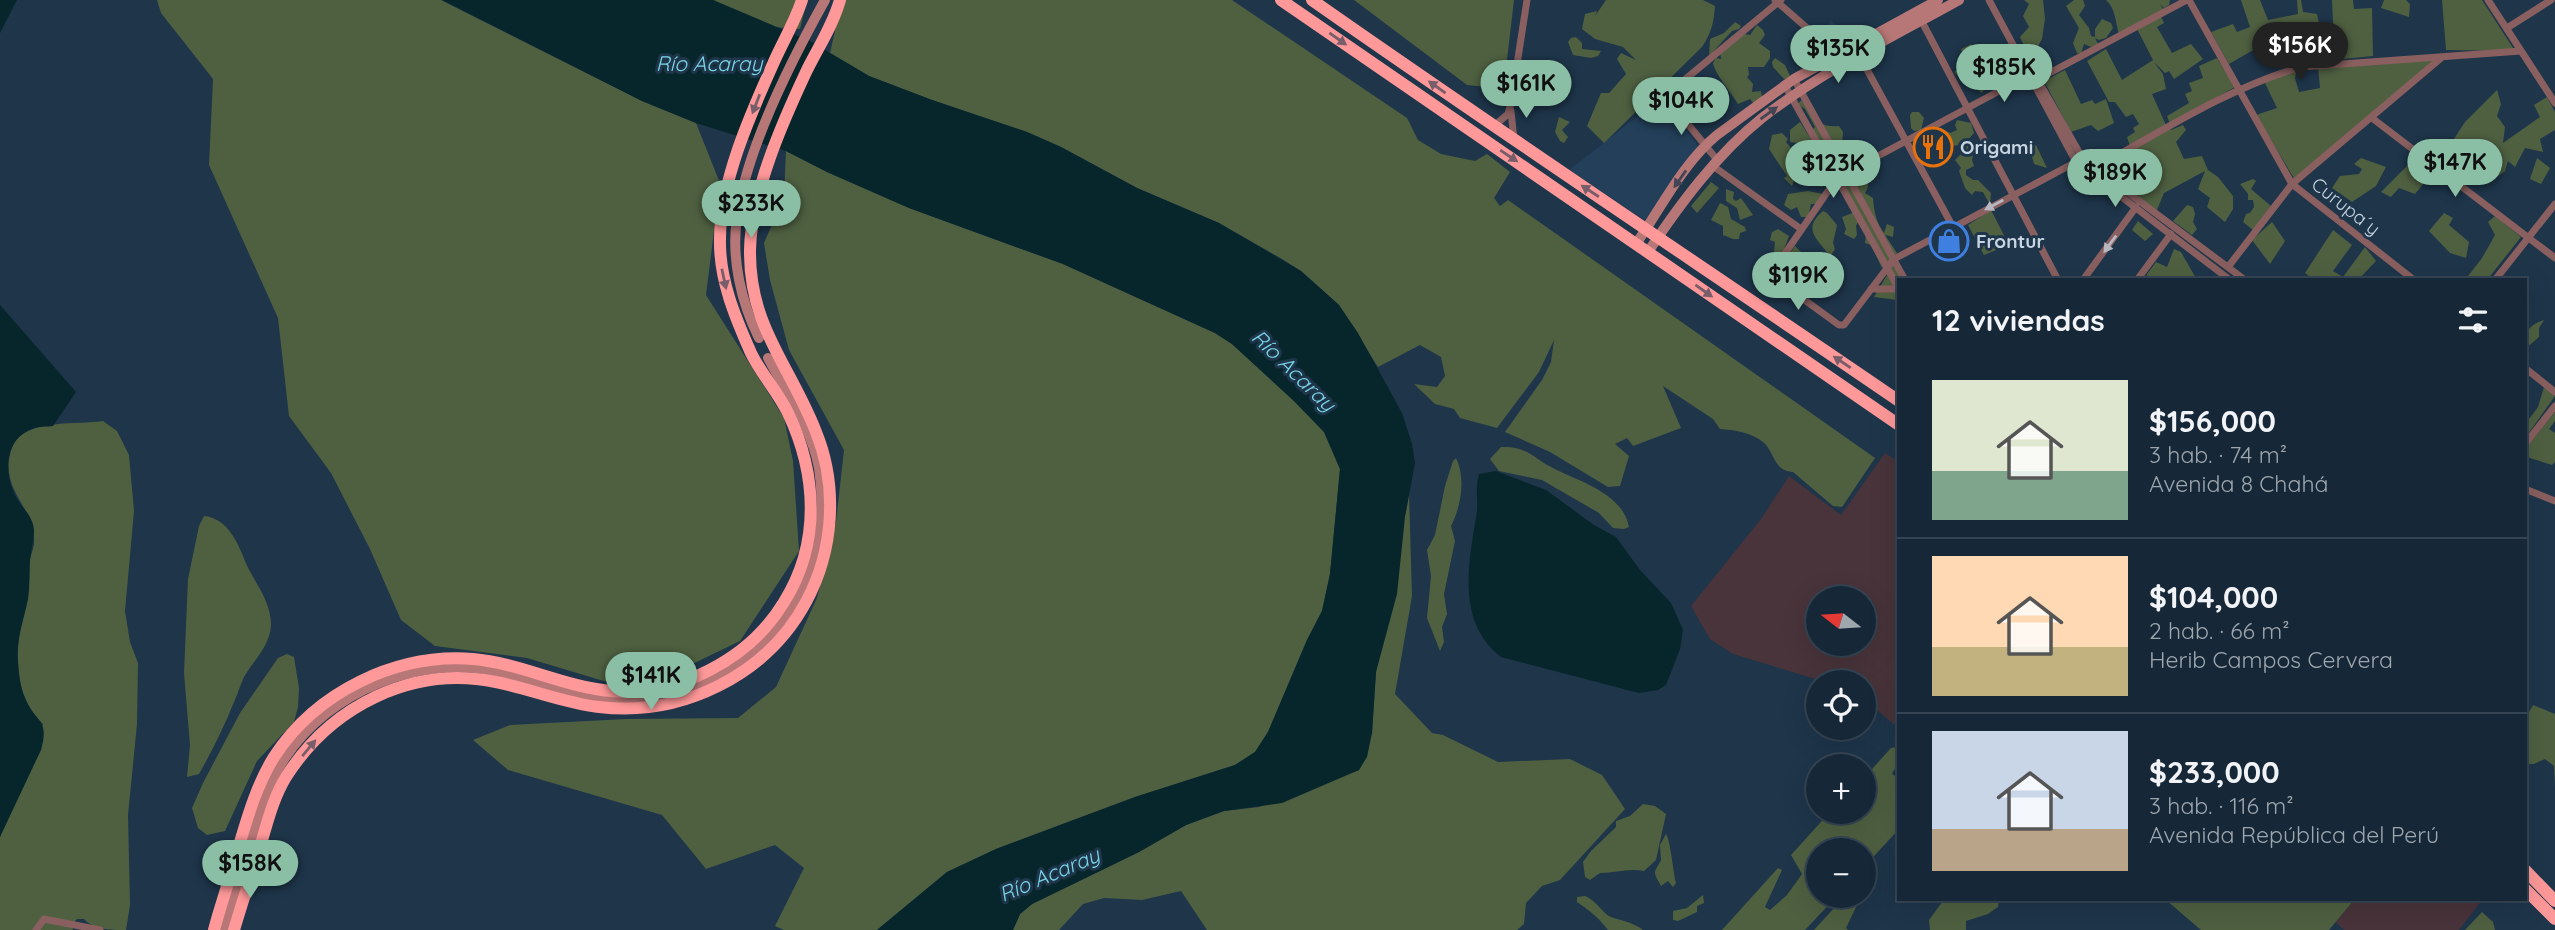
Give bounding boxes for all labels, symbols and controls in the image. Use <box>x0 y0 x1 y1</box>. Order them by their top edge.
pin: $156K <box>2251 22 2349 82</box>
pin: $135K <box>1789 25 1887 85</box>
text: $156K <box>2268 30 2332 59</box>
one-way arrow <box>1328 32 1347 45</box>
text: $135K <box>1806 33 1870 62</box>
pin: $185K <box>1955 44 2053 104</box>
water label: Río Acaray <box>656 50 763 76</box>
text: $185K <box>1972 52 2036 81</box>
pin: $161K <box>1477 60 1575 120</box>
text: $161K <box>1497 68 1555 97</box>
pin: $104K <box>1632 78 1730 137</box>
one-way arrow <box>1428 80 1446 94</box>
text: $104K <box>1648 85 1714 114</box>
one-way arrow <box>751 94 762 115</box>
one-way arrow <box>1760 107 1778 121</box>
restaurant icon: Origami <box>1912 126 1954 168</box>
place label: Origami <box>1960 135 2033 159</box>
pin: $123K <box>1784 140 1882 200</box>
pin: $147K <box>2406 140 2504 199</box>
text: $147K <box>2423 147 2487 176</box>
text: $123K <box>1801 148 1865 177</box>
one-way arrow <box>1499 150 1519 163</box>
pin: $189K <box>2066 150 2164 209</box>
text: $189K <box>2083 157 2147 186</box>
one-way arrow <box>1673 170 1687 188</box>
street label: Curupa´y <box>2307 172 2385 240</box>
pin: $233K <box>702 180 800 240</box>
one-way arrow <box>1581 184 1599 198</box>
text: $233K <box>718 188 784 217</box>
one-way arrow <box>1984 200 2004 211</box>
shop icon: Frontur <box>1928 220 1970 262</box>
place label: Frontur <box>1976 229 2045 253</box>
one-way arrow <box>2103 235 2117 253</box>
pin: $119K <box>1749 252 1847 312</box>
text: $119K <box>1768 260 1828 289</box>
one-way arrow <box>719 268 730 290</box>
one-way arrow <box>1695 284 1713 298</box>
text: 12 viviendas <box>1932 301 2105 339</box>
icon: filters <box>2454 301 2492 339</box>
water label: Río Acaray <box>1247 324 1342 417</box>
one-way arrow <box>1833 356 1852 369</box>
text: $156,000 <box>2149 402 2276 440</box>
icon: home <box>1988 408 2072 492</box>
text: 3 hab. · 74 m² <box>2149 440 2287 469</box>
text: Avenida 8 Chahá <box>2149 469 2328 498</box>
text: $104,000 <box>2149 578 2278 616</box>
icon: home <box>1988 584 2072 668</box>
north arrow <box>1806 586 1876 656</box>
map controls <box>1806 586 1876 908</box>
text: 2 hab. · 66 m² <box>2149 616 2289 645</box>
text: Herib Campos Cervera <box>2149 645 2393 674</box>
pin: $141K <box>602 652 700 712</box>
text: $141K <box>621 660 681 689</box>
button: locate <box>1806 670 1876 740</box>
one-way arrow <box>301 739 316 756</box>
text: $233,000 <box>2149 753 2280 791</box>
button: + <box>1806 754 1876 824</box>
icon: home <box>1988 759 2072 843</box>
text: 3 hab. · 116 m² <box>2149 791 2293 820</box>
text: Avenida República del Perú <box>2149 820 2439 849</box>
button: − <box>1806 838 1876 908</box>
pin: $158K <box>201 841 299 900</box>
water label: Río Acaray <box>995 841 1104 907</box>
text: $158K <box>218 848 282 877</box>

